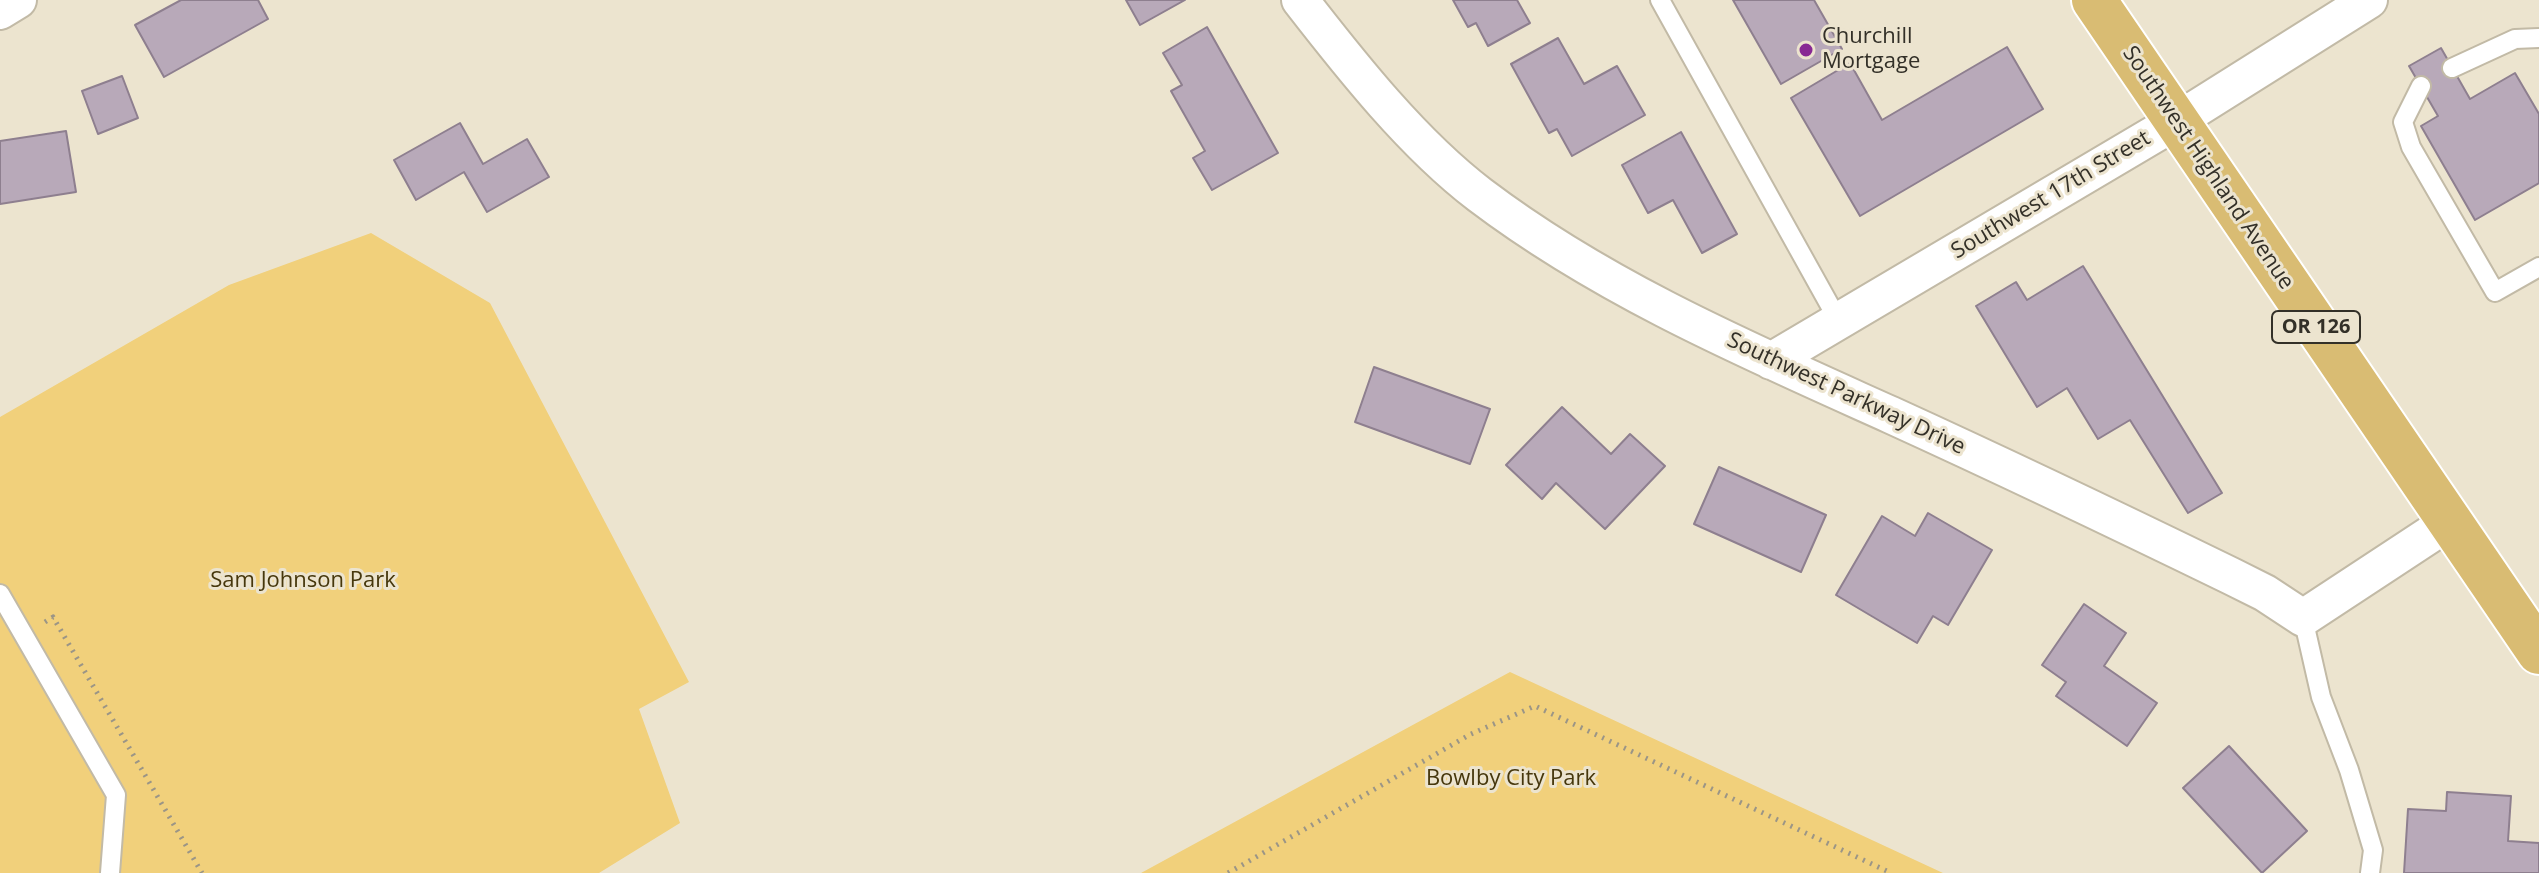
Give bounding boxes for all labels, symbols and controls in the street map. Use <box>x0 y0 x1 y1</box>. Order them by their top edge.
place label: Churchill Mortgage <box>1822 24 1920 76</box>
marker: Churchill Mortgage <box>1797 41 1815 59</box>
street label: Southwest Highland Avenue <box>2117 41 2299 295</box>
street label: Southwest 17th Street <box>1947 125 2155 265</box>
road number: OR 126 <box>2272 311 2360 343</box>
street label: Southwest Parkway Drive <box>1723 327 1969 461</box>
park label: Sam Johnson Park <box>210 568 396 594</box>
park label: Bowlby City Park <box>1426 766 1596 792</box>

